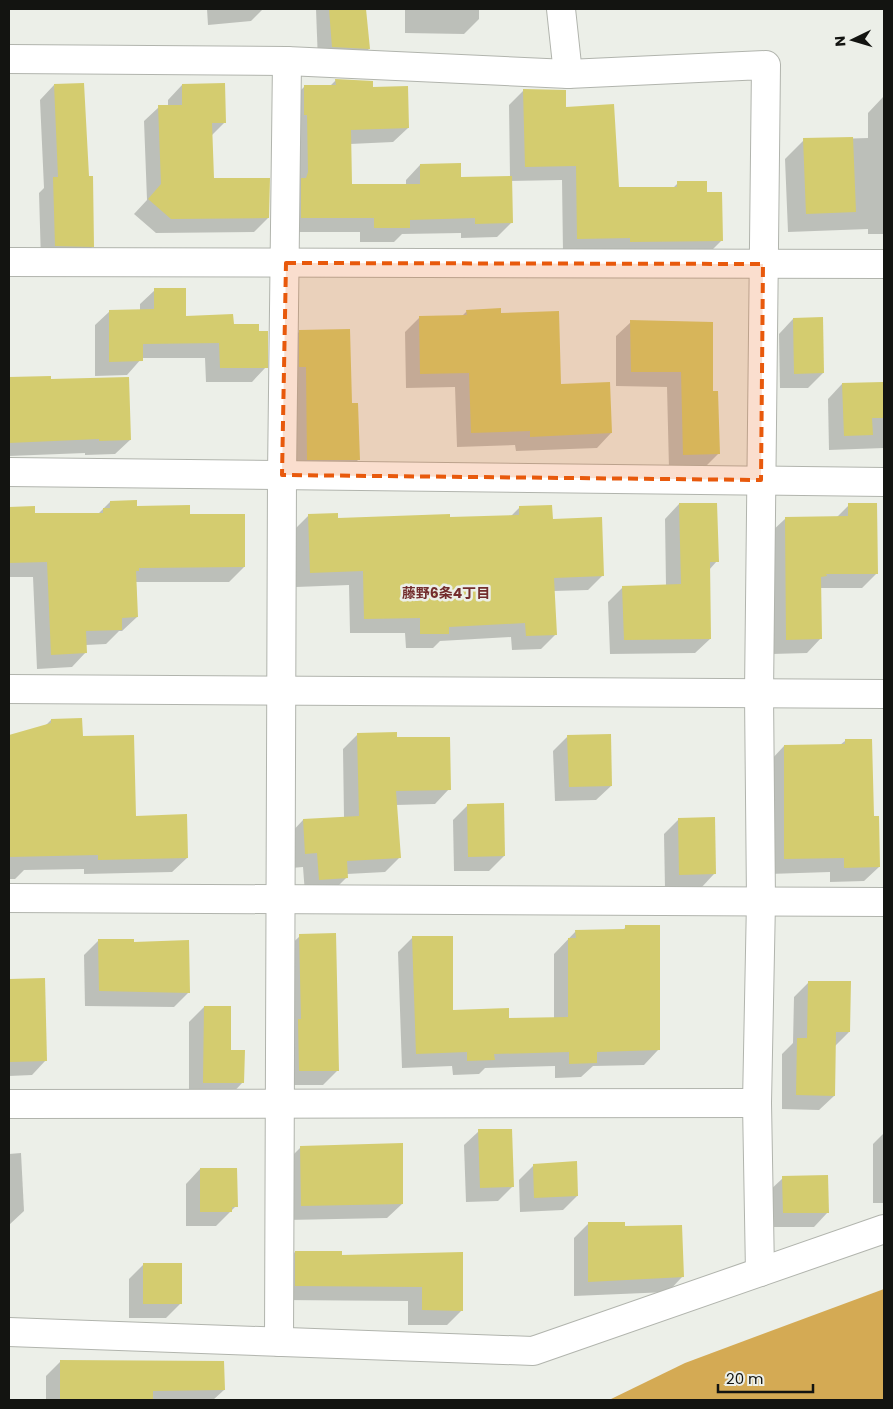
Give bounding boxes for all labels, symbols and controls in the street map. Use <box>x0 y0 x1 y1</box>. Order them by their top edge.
north arrow <box>828 15 878 65</box>
text: N <box>830 35 850 47</box>
district label: 藤野6条4丁目 <box>402 583 490 603</box>
scale bar <box>718 1362 813 1394</box>
text: 20 m <box>726 1368 764 1389</box>

